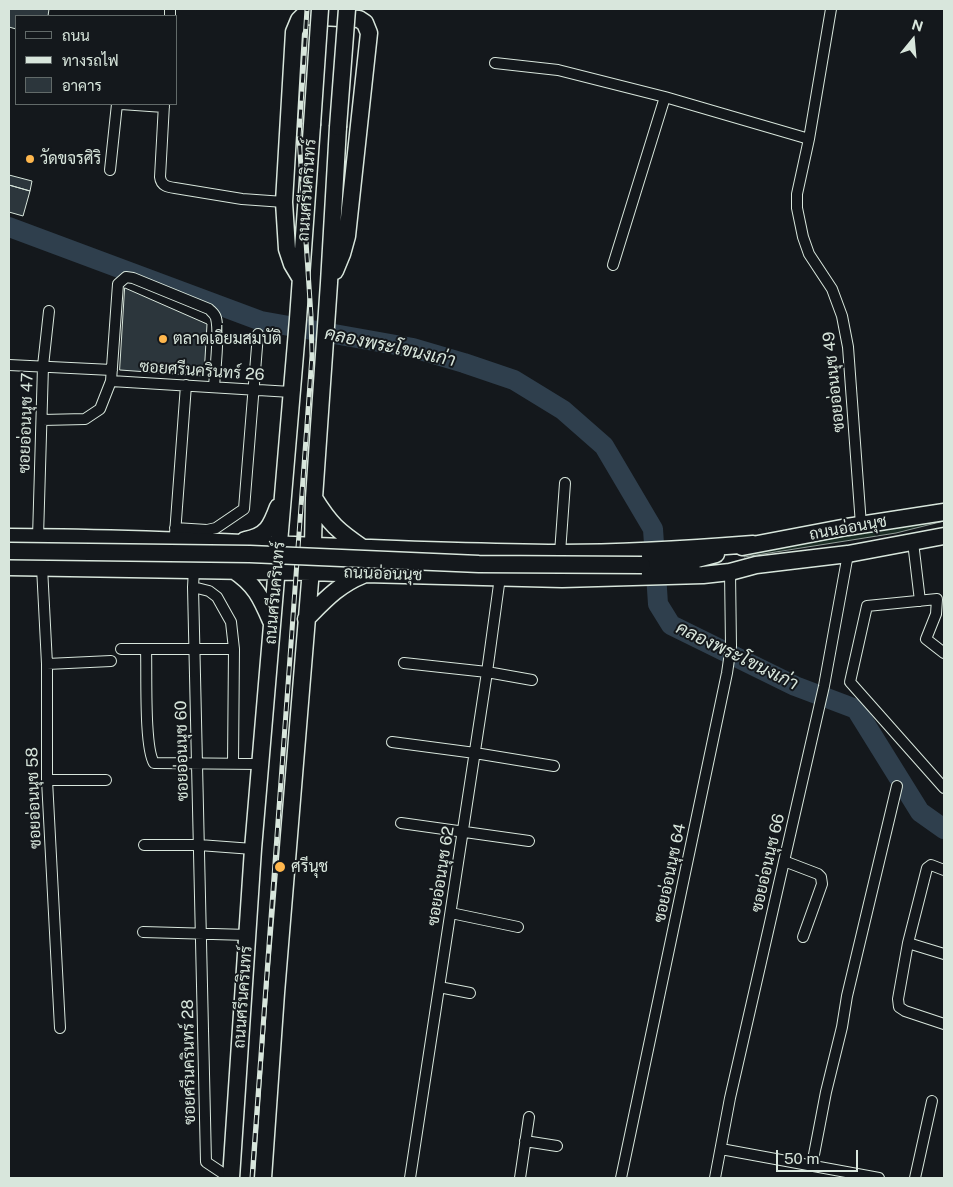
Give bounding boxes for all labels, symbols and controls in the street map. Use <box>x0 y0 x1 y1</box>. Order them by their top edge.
legend <box>15 15 178 105</box>
north arrow <box>888 15 938 65</box>
text: N <box>910 16 925 35</box>
text: ถนน <box>62 27 90 44</box>
text: ทางรถไฟ <box>62 52 119 69</box>
text: อาคาร <box>62 77 102 94</box>
street label: ถนนศรีนครินทร์ <box>294 138 320 242</box>
place label: วัดขจรศิริ <box>40 149 101 169</box>
marker: วัดขจรศิริ <box>24 153 36 165</box>
water label: คลองพระโขนงเก่า <box>323 323 457 371</box>
place label: ตลาดเอี่ยมสมบัติ <box>173 329 282 349</box>
street label: ซอยอ่อนนุช 49 <box>819 331 849 433</box>
marker: ตลาดเอี่ยมสมบัติ <box>157 333 169 345</box>
street label: ซอยศรีนครินทร์ 26 <box>139 357 265 385</box>
street label: ซอยอ่อนนุช 47 <box>15 372 37 474</box>
street label: ถนนอ่อนนุช <box>808 512 888 544</box>
street label: ถนนศรีนครินทร์ <box>261 541 289 645</box>
street label: ถนนอ่อนนุช <box>343 563 423 585</box>
water label: คลองพระโขนงเก่า <box>672 617 802 695</box>
street label: ซอยอ่อนนุช 60 <box>172 700 192 802</box>
street label: ซอยอ่อนนุช 58 <box>23 747 45 849</box>
street label: ซอยอ่อนนุช 66 <box>747 812 789 914</box>
street label: ซอยอ่อนนุช 64 <box>650 822 690 924</box>
street label: ซอยอ่อนนุช 62 <box>424 825 458 927</box>
place label: ศรีนุช <box>291 857 328 877</box>
marker: ศรีนุช <box>273 860 287 874</box>
street label: ถนนศรีนครินทร์ <box>230 945 256 1049</box>
street label: ซอยศรีนครินทร์ 28 <box>178 999 200 1125</box>
scale bar <box>778 1140 860 1172</box>
text: 50 m <box>784 1150 819 1167</box>

